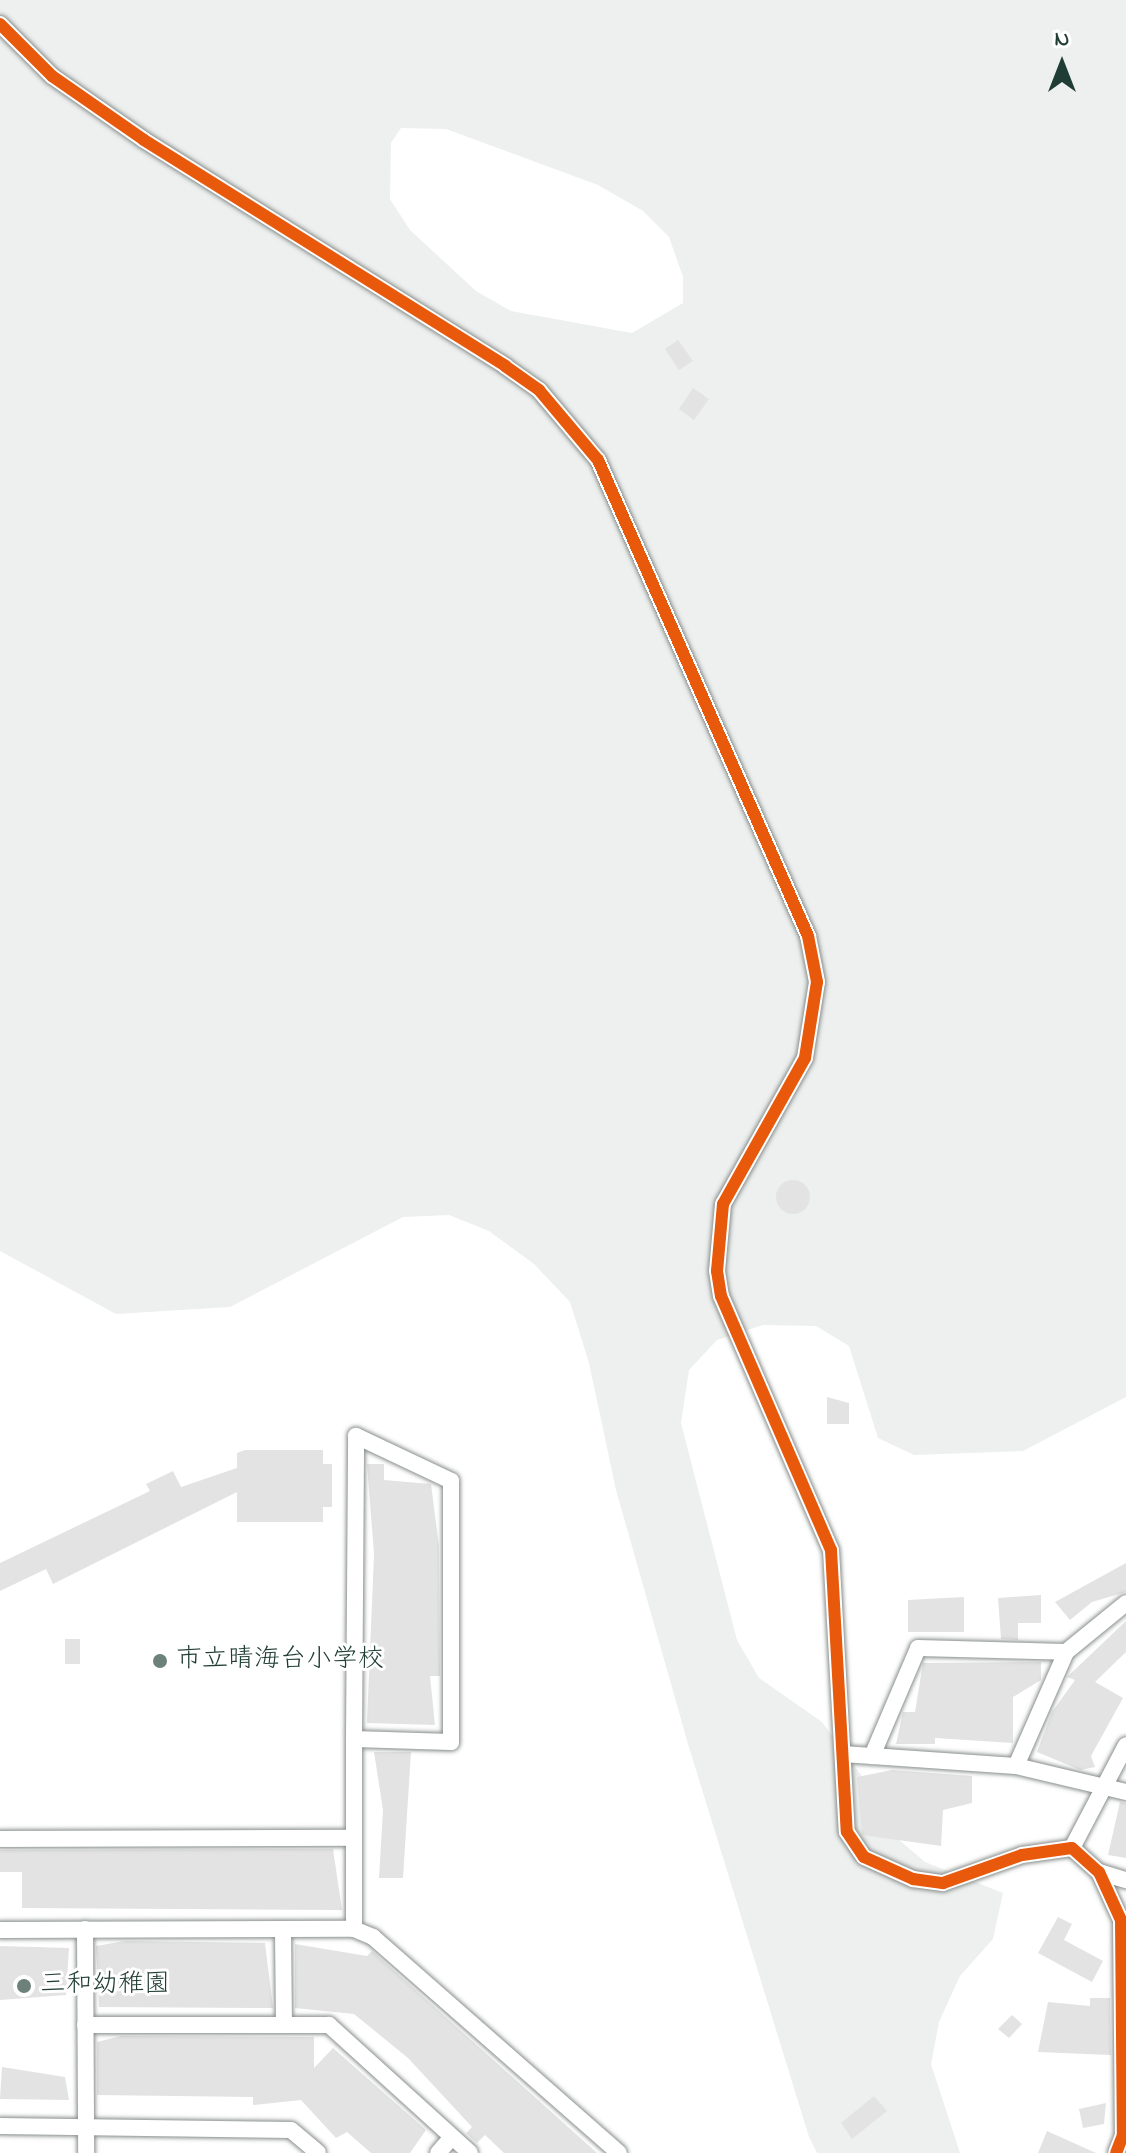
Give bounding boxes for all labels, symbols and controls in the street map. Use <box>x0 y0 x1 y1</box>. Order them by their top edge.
north arrow <box>1022 24 1102 104</box>
text: N <box>1055 24 1069 56</box>
place label: 市立晴海台小学校 <box>176 1645 384 1677</box>
marker: 市立晴海台小学校 <box>151 1652 169 1670</box>
place label: 三和幼稚園 <box>40 1970 170 2002</box>
marker: 三和幼稚園 <box>15 1977 33 1995</box>

